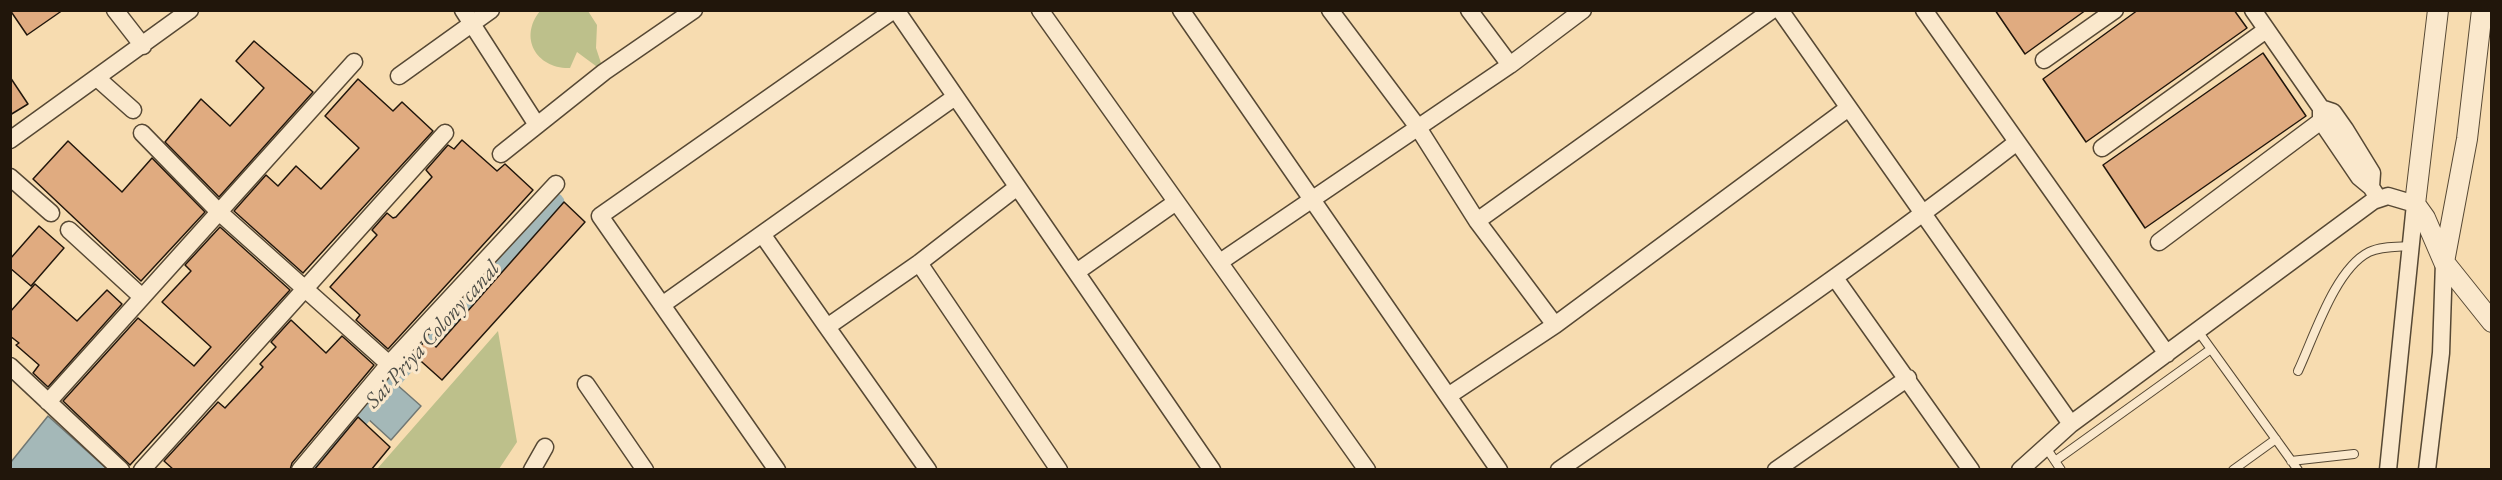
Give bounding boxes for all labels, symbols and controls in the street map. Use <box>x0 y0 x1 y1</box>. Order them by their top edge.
water label: Sai Priya Colony canal <box>360 256 506 414</box>

